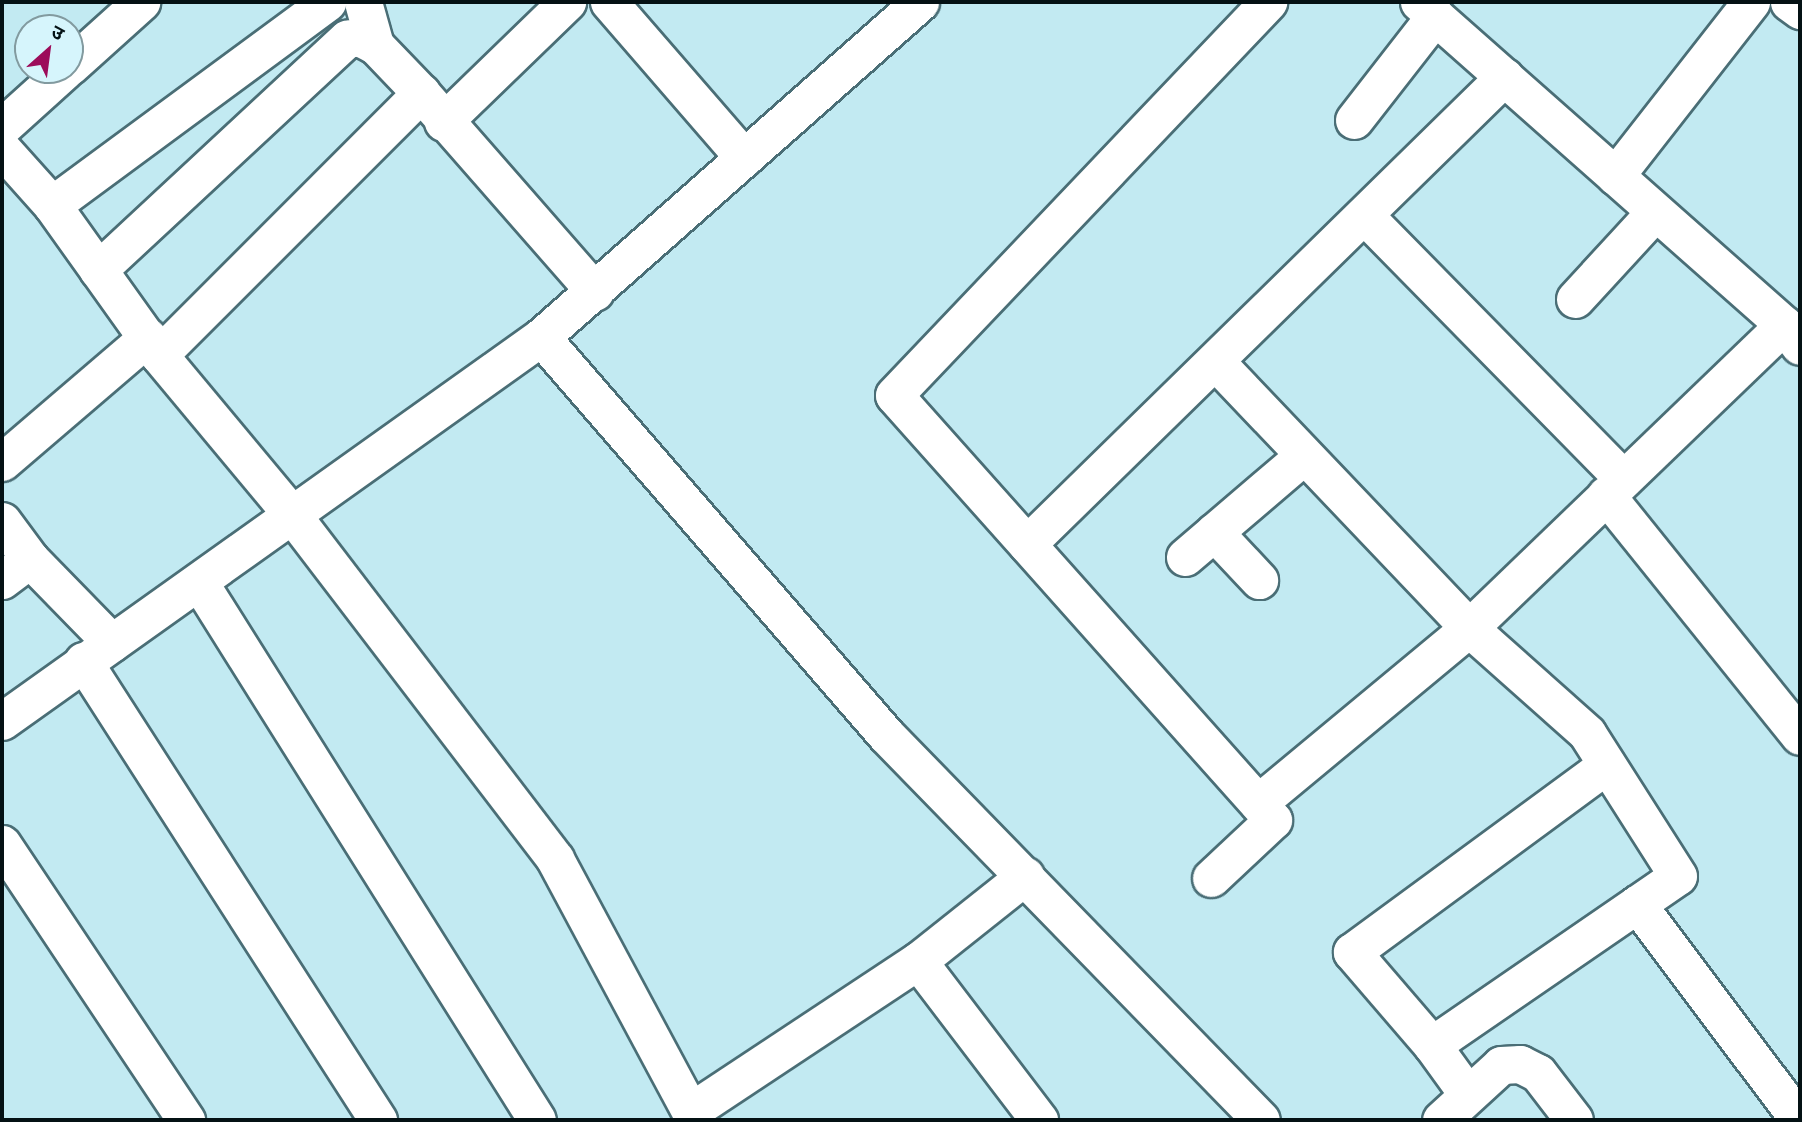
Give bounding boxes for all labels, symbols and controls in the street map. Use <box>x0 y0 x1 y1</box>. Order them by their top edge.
north arrow <box>14 14 84 84</box>
text: उ <box>47 19 68 45</box>

